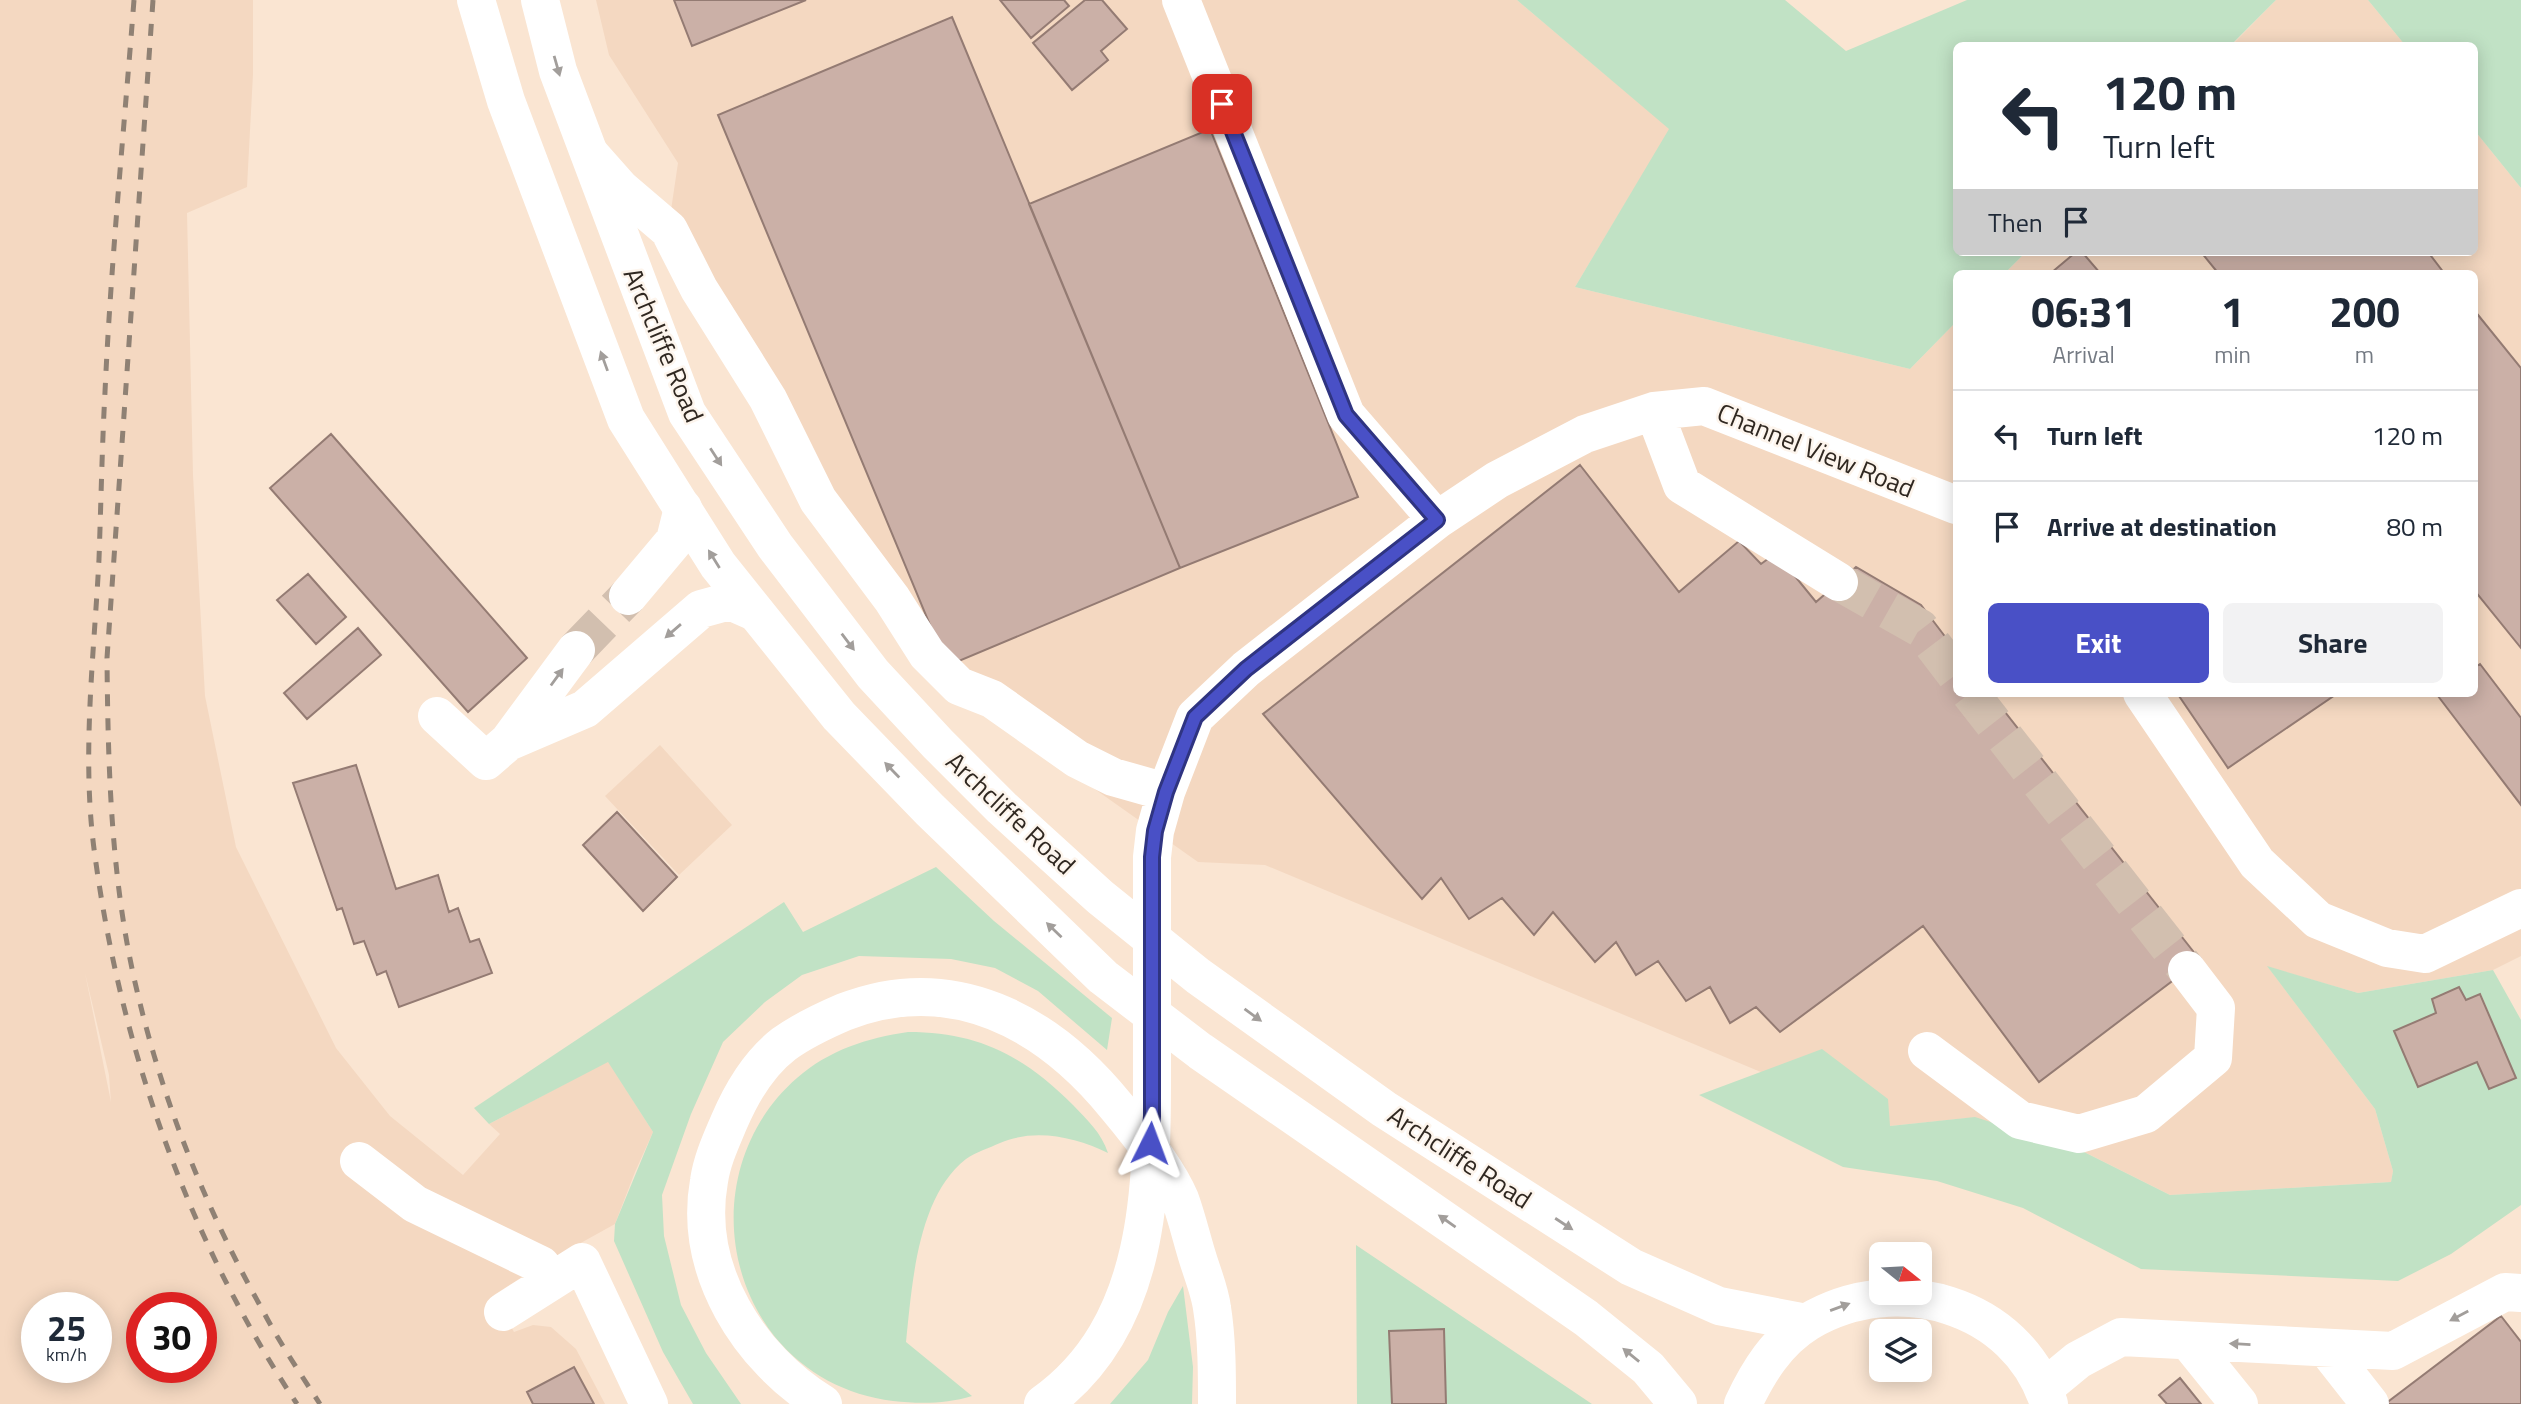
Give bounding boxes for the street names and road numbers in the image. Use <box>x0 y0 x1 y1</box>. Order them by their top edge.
street label: Archcliffe Road <box>614 262 714 428</box>
street label: Channel View Road <box>1712 393 1920 507</box>
street label: Archcliffe Road <box>937 743 1085 883</box>
street label: Archcliffe Road <box>1380 1096 1540 1218</box>

